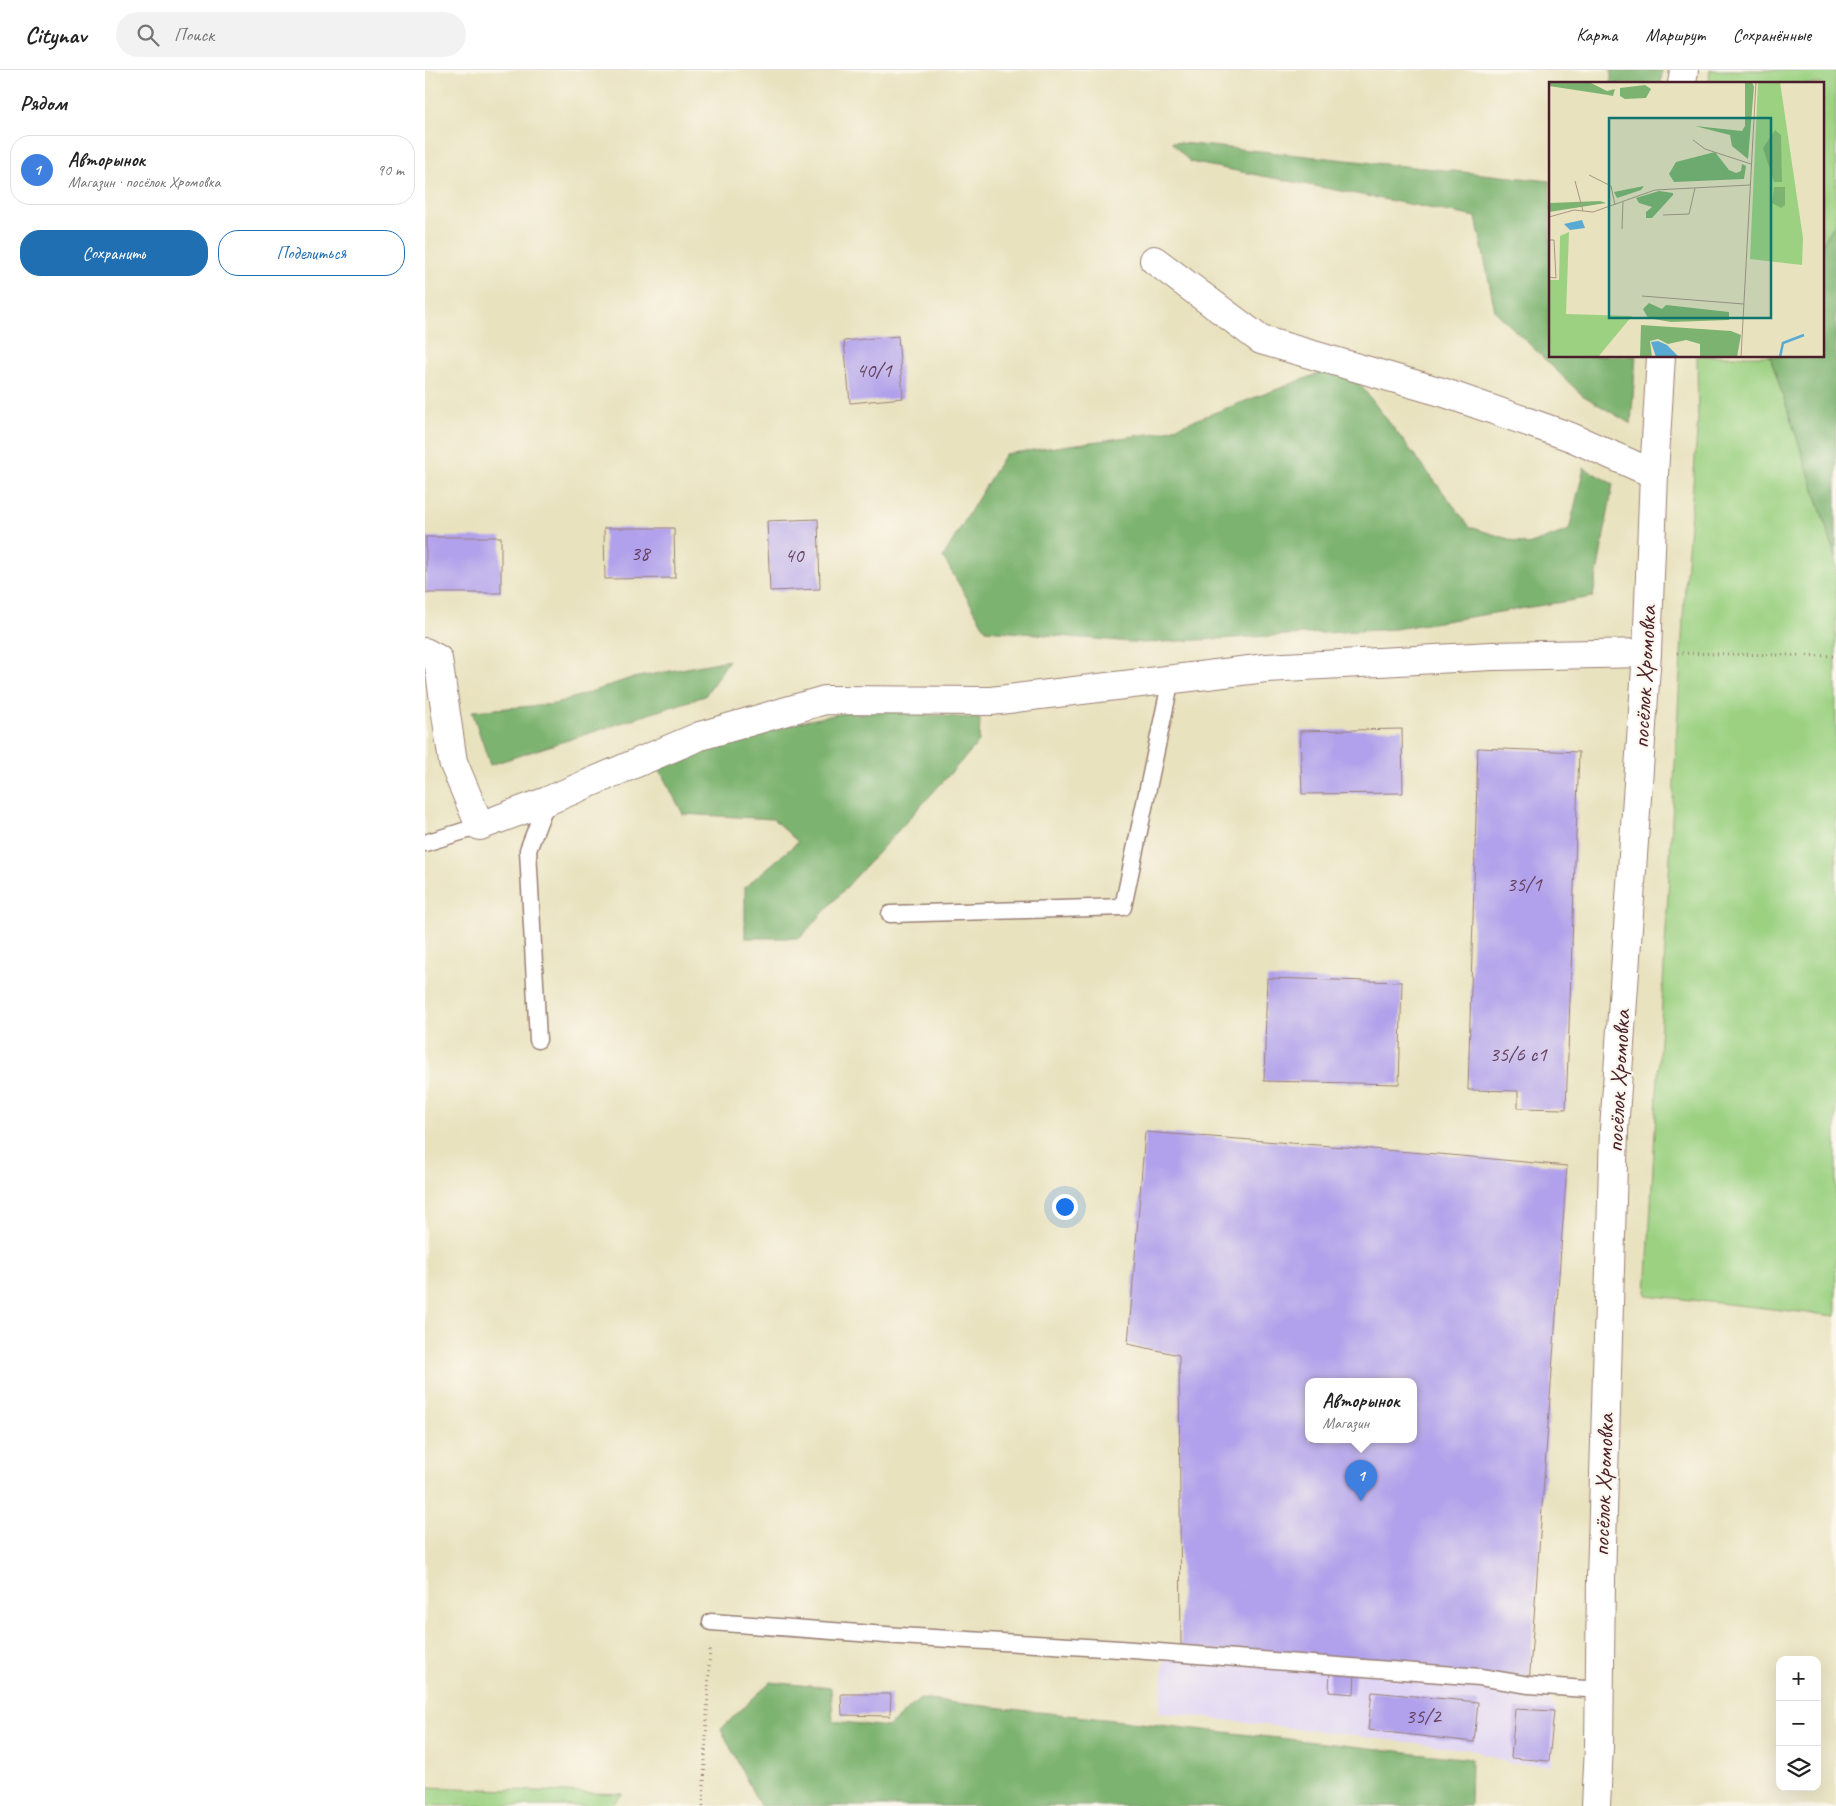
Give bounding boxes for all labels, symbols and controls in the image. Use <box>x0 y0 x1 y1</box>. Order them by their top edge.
search box <box>116 12 466 57</box>
text: Citynav <box>25 20 86 50</box>
icon: search <box>134 21 162 49</box>
text: Поиск <box>174 23 214 47</box>
text: Карта <box>1576 24 1617 46</box>
text: Маршрут <box>1645 24 1705 46</box>
text: Сохранённые <box>1733 24 1811 46</box>
inset map <box>1549 82 1823 358</box>
text: Рядом <box>20 90 67 116</box>
text: Авторынок <box>68 148 145 172</box>
text: 1 <box>33 160 41 180</box>
text: 90 m <box>377 160 404 180</box>
text: Магазин · посёлок Хромовка <box>68 172 220 192</box>
button: Сохранить <box>20 230 208 276</box>
button: Поделиться <box>218 230 405 276</box>
house number: 40/1 <box>856 357 893 383</box>
house number: 38 <box>631 540 652 566</box>
house number: 40 <box>785 542 805 568</box>
street label: посёлок Хромовка <box>1625 603 1663 749</box>
house number: 35/1 <box>1506 871 1543 897</box>
street label: посёлок Хромовка <box>1599 1007 1637 1153</box>
house number: 35/6 c1 <box>1489 1041 1548 1067</box>
your location <box>1052 1194 1078 1220</box>
popup <box>1305 1378 1417 1443</box>
text: Авторынок <box>1322 1389 1400 1413</box>
street label: посёлок Хромовка <box>1586 1412 1621 1557</box>
text: Магазин <box>1322 1413 1369 1433</box>
pin: 1 <box>1345 1460 1377 1501</box>
map controls <box>1776 1656 1821 1791</box>
button: + <box>1776 1656 1821 1701</box>
button: − <box>1776 1701 1821 1746</box>
house number: 35/2 <box>1405 1703 1442 1729</box>
button: layers <box>1776 1746 1821 1791</box>

